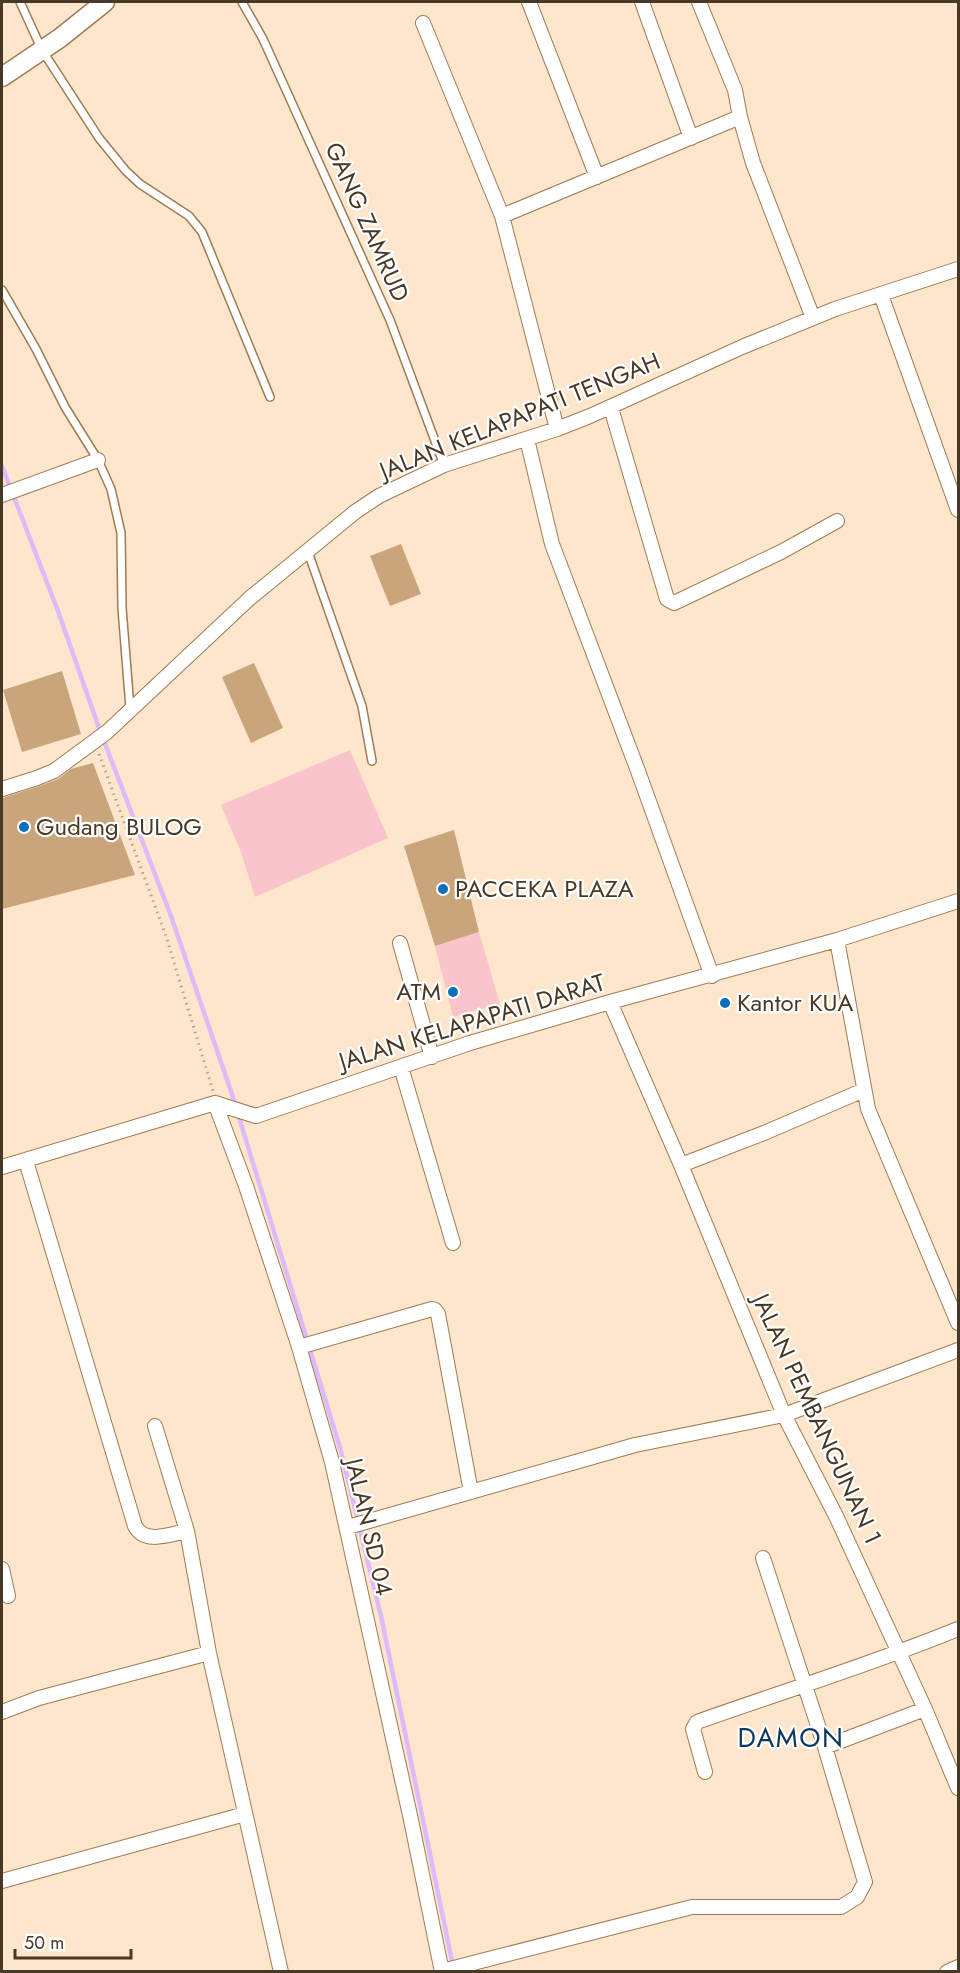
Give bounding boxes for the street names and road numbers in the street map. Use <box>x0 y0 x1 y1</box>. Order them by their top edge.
street label: GANG ZAMRUD <box>317 136 418 307</box>
street label: JALAN KELAPAPATI TENGAH <box>371 343 665 489</box>
street label: JALAN KELAPAPATI DARAT <box>332 964 609 1080</box>
street label: JALAN PEMBANGUNAN 1 <box>743 1285 891 1550</box>
street label: JALAN SD 04 <box>336 1452 402 1599</box>

